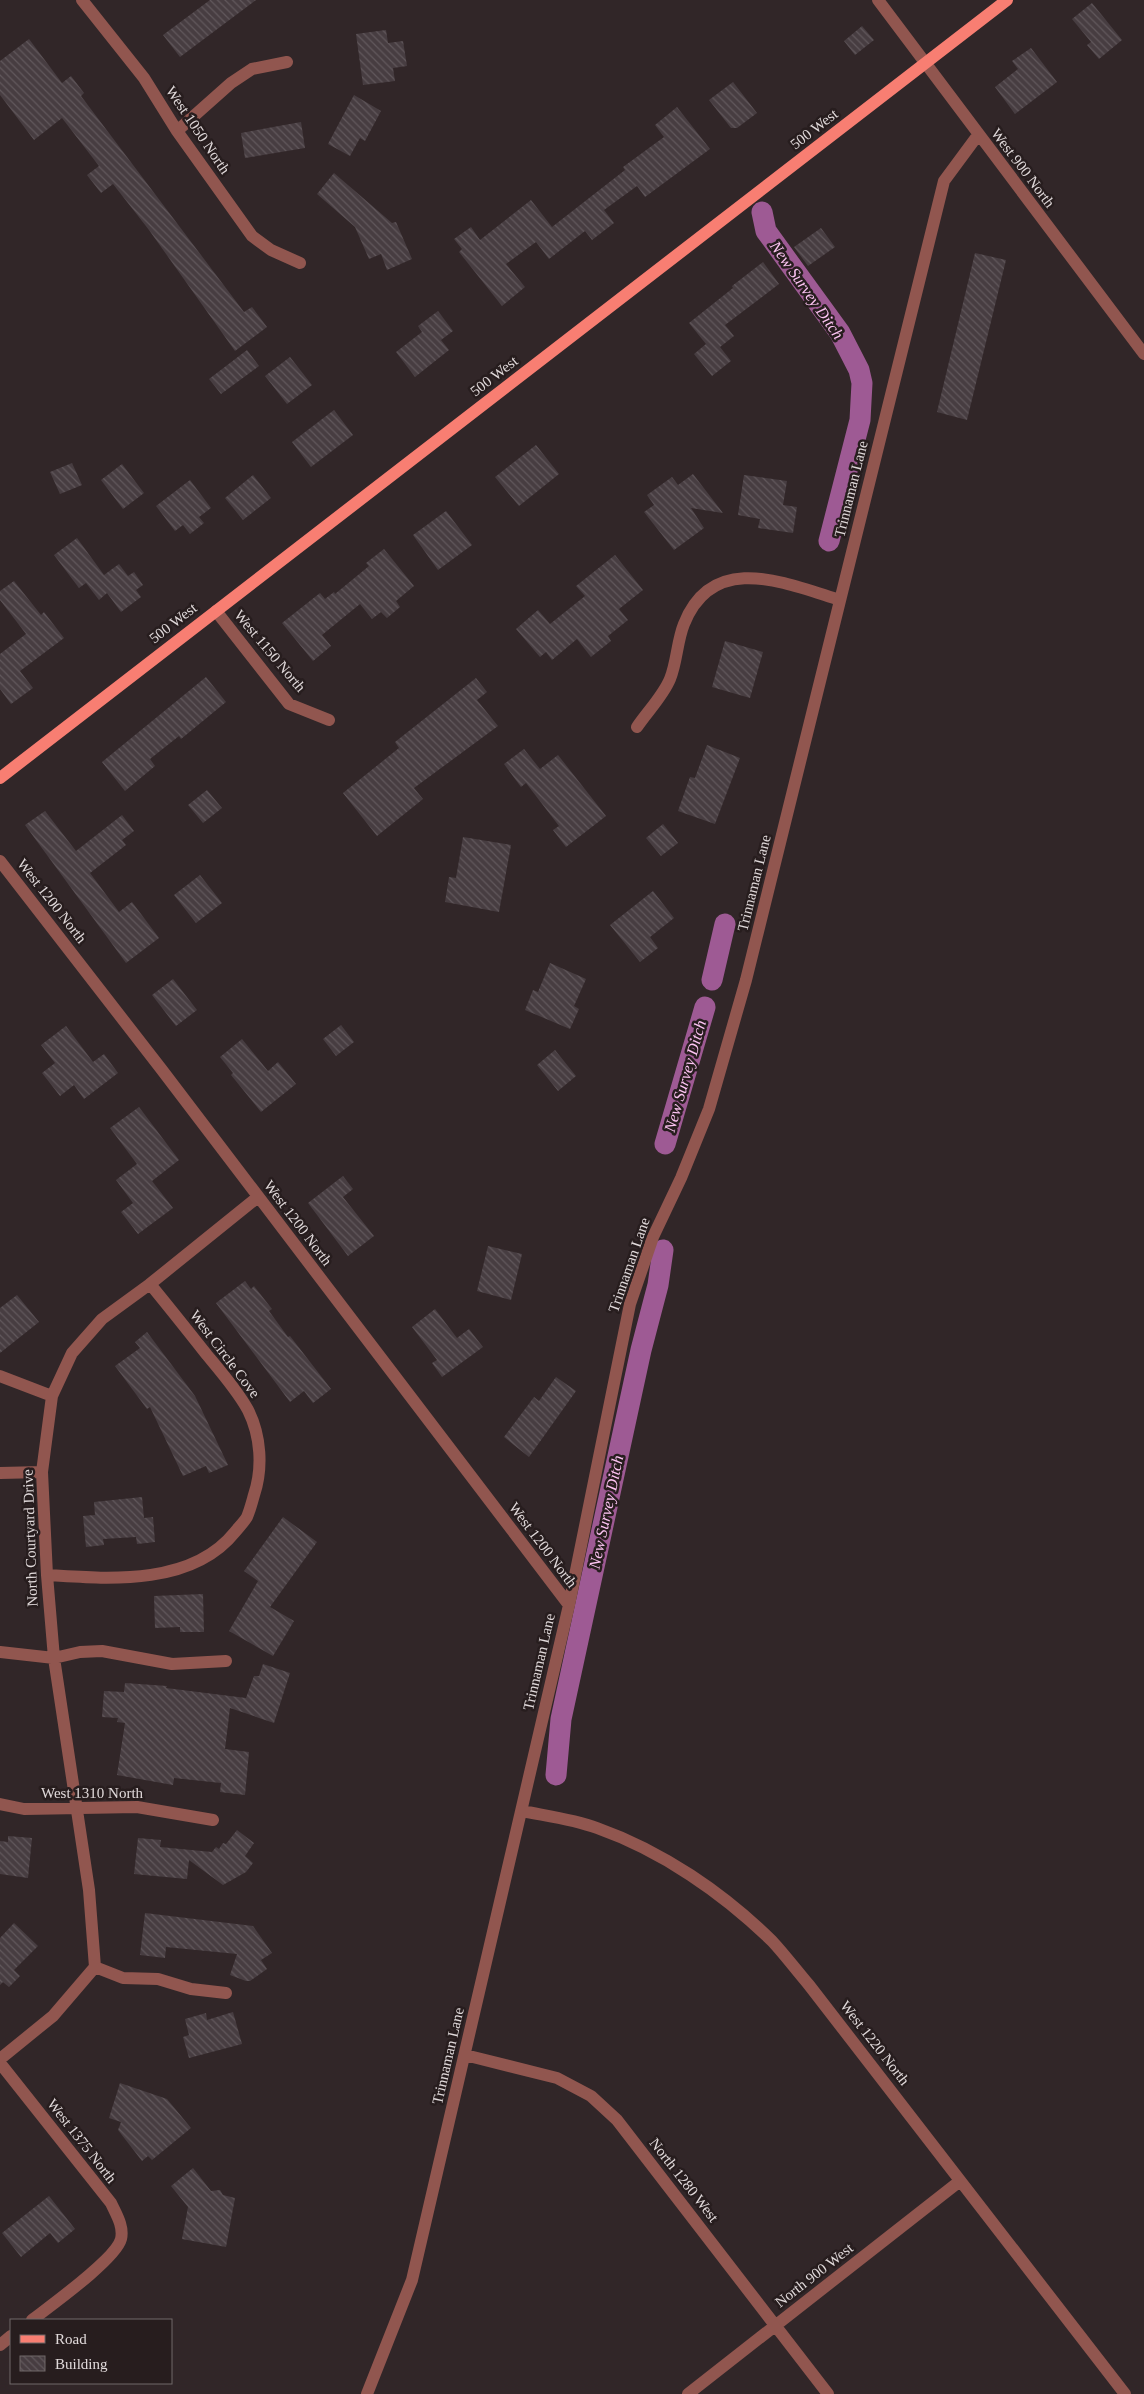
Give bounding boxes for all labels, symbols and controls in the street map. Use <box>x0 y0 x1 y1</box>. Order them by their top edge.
street label: West 1050 North <box>163 83 233 177</box>
street label: 500 West <box>787 105 841 152</box>
street label: West 900 North <box>988 125 1058 211</box>
water label: New Survey Ditch <box>766 237 847 343</box>
street label: 500 West <box>467 352 521 399</box>
street label: Trinnaman Lane <box>831 439 871 539</box>
street label: 500 West <box>146 599 200 646</box>
street label: West 1150 North <box>231 607 309 695</box>
street label: Trinnaman Lane <box>734 833 774 933</box>
street label: West 1200 North <box>14 856 90 947</box>
water label: New Survey Ditch <box>661 1018 710 1135</box>
street label: West 1200 North <box>261 1177 335 1269</box>
street label: Trinnaman Lane <box>605 1215 653 1314</box>
street label: West Circle Cove <box>187 1307 263 1401</box>
water label: New Survey Ditch <box>585 1454 627 1571</box>
street label: North Courtyard Drive <box>20 1469 40 1607</box>
street label: West 1200 North <box>506 1499 580 1591</box>
street label: Trinnaman Lane <box>520 1612 558 1712</box>
street label: West 1310 North <box>41 1785 144 1801</box>
street label: West 1220 North <box>837 1998 913 2089</box>
street label: Trinnaman Lane <box>429 2006 467 2106</box>
street label: West 1375 North <box>44 2096 120 2187</box>
street label: North 1280 West <box>646 2135 722 2226</box>
street label: North 900 West <box>772 2239 857 2310</box>
legend <box>10 2319 172 2384</box>
text: Road <box>55 2331 87 2347</box>
text: Building <box>55 2356 108 2372</box>

